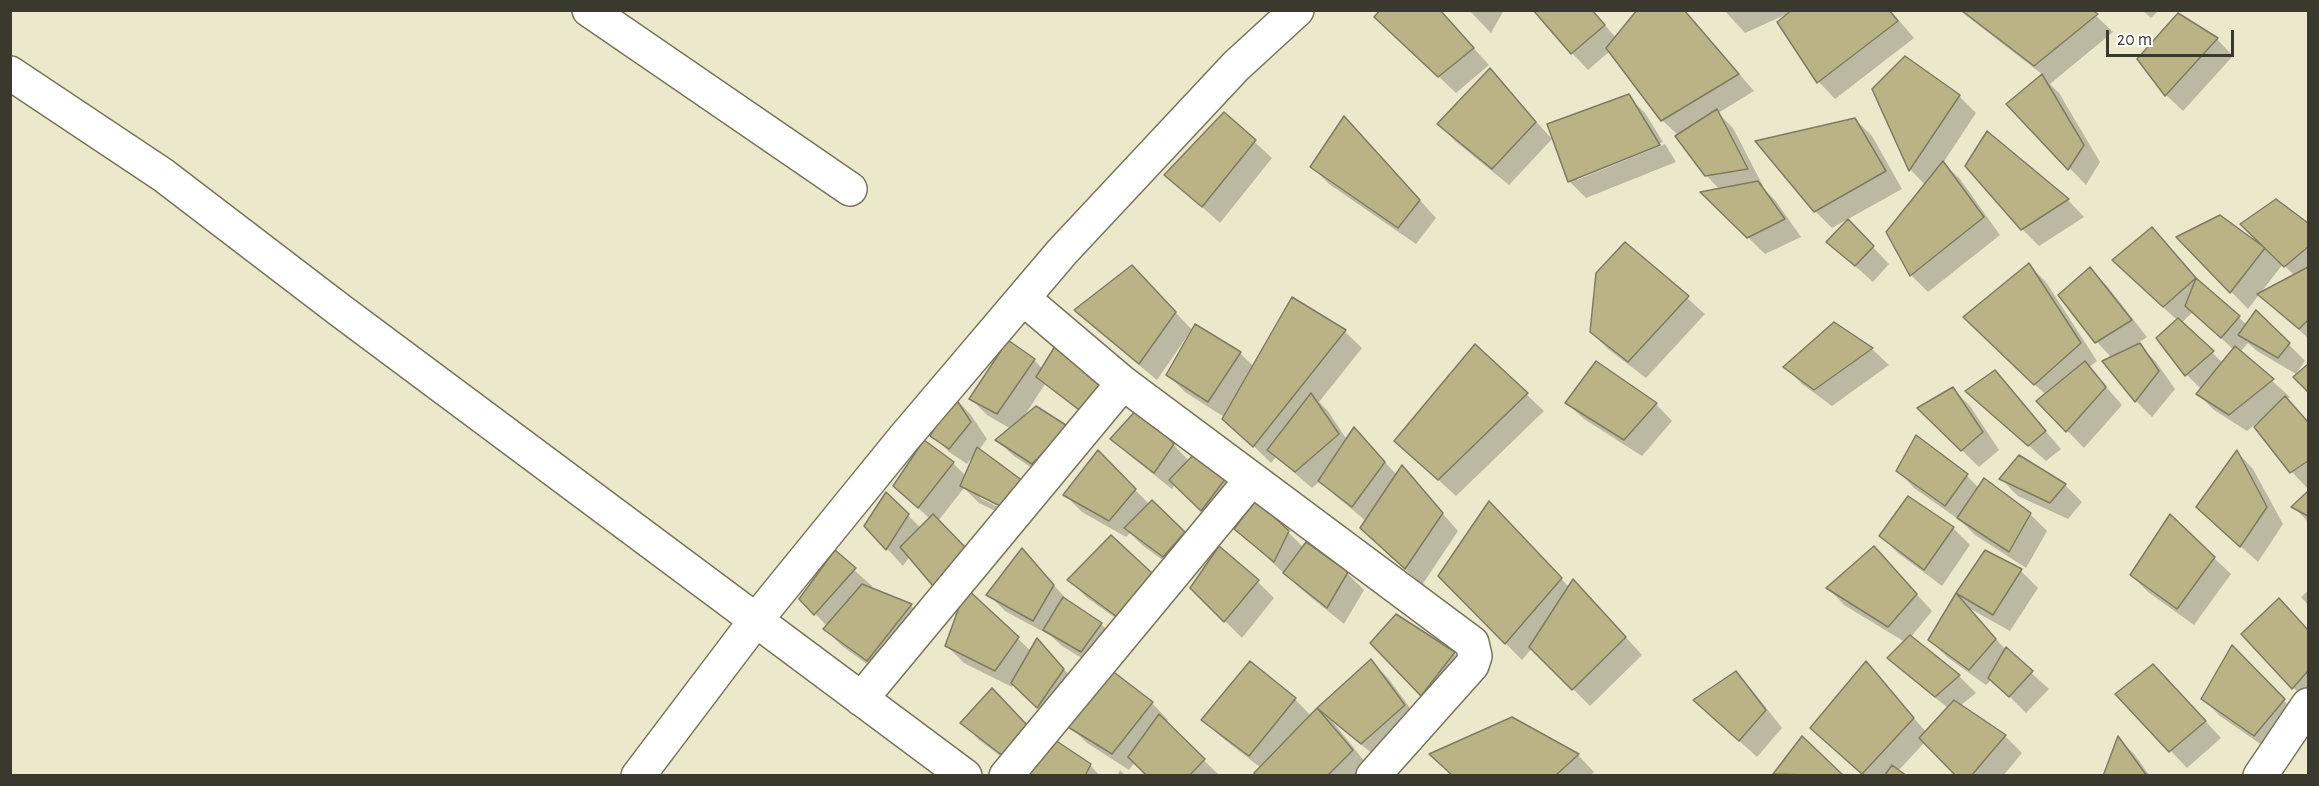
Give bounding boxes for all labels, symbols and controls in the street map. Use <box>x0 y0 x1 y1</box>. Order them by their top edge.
scale bar <box>2109 18 2236 56</box>
text: 20 m <box>2117 31 2152 49</box>

